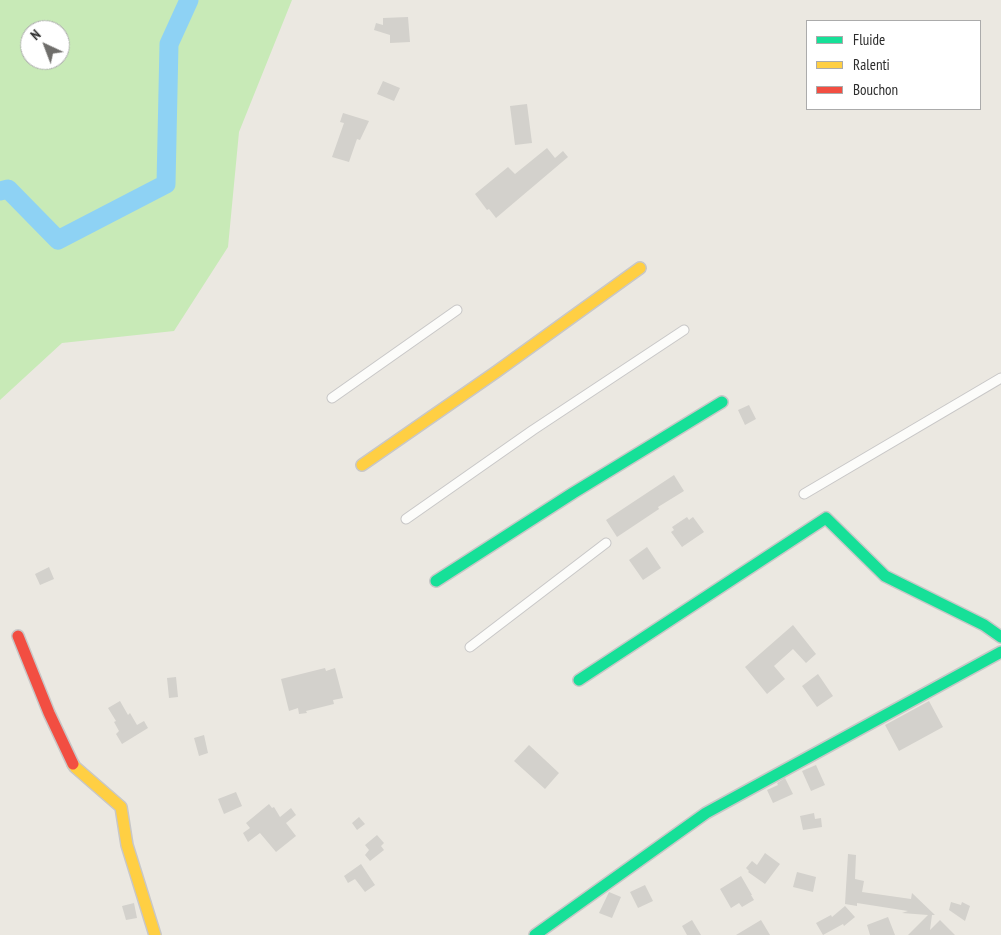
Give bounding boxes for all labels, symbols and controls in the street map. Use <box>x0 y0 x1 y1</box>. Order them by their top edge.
north arrow <box>20 20 70 70</box>
legend <box>806 20 981 110</box>
text: N <box>27 26 44 44</box>
text: Fluide <box>853 30 885 49</box>
text: Ralenti <box>853 55 890 74</box>
text: Bouchon <box>853 80 898 99</box>

